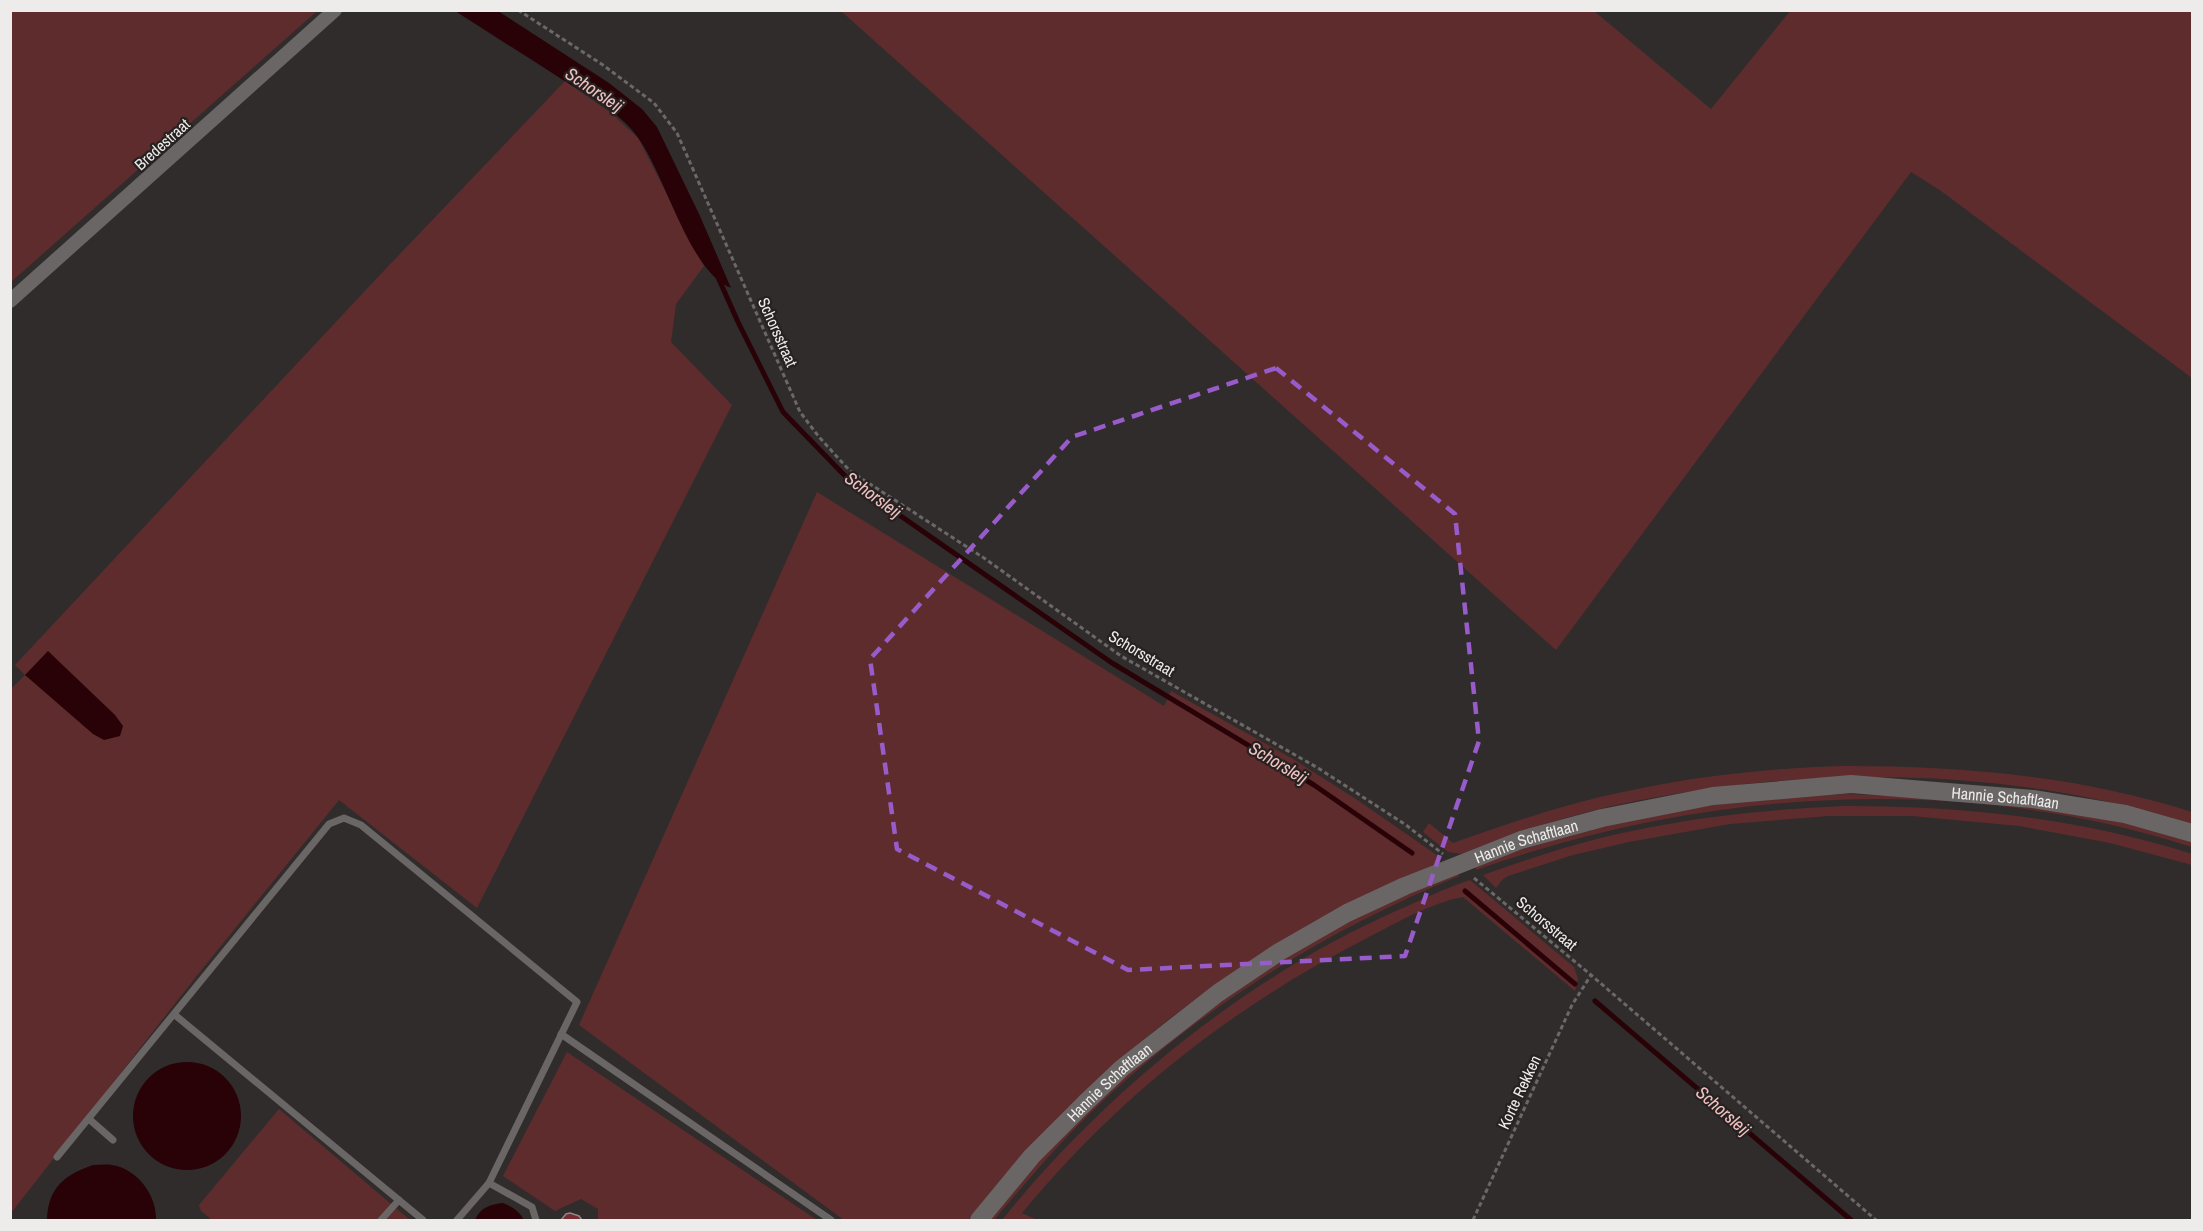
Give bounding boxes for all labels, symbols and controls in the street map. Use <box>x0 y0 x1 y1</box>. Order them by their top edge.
water label: Schorsleij <box>560 61 629 118</box>
street label: Bredestraat <box>129 113 195 175</box>
street label: Schorsstraat <box>753 294 803 370</box>
water label: Schorsleij <box>840 465 907 524</box>
street label: Schorsstraat <box>1105 625 1180 682</box>
water label: Schorsleij <box>1244 735 1313 790</box>
street label: Hannie Schaftlaan <box>1951 781 2061 814</box>
street label: Hannie Schaftlaan <box>1471 814 1580 868</box>
street label: Schorsstraat <box>1512 891 1583 955</box>
street label: Hannie Schaftlaan <box>1062 1038 1156 1126</box>
street label: Korte Rekken <box>1492 1051 1546 1133</box>
water label: Schorsleij <box>1691 1080 1757 1142</box>

